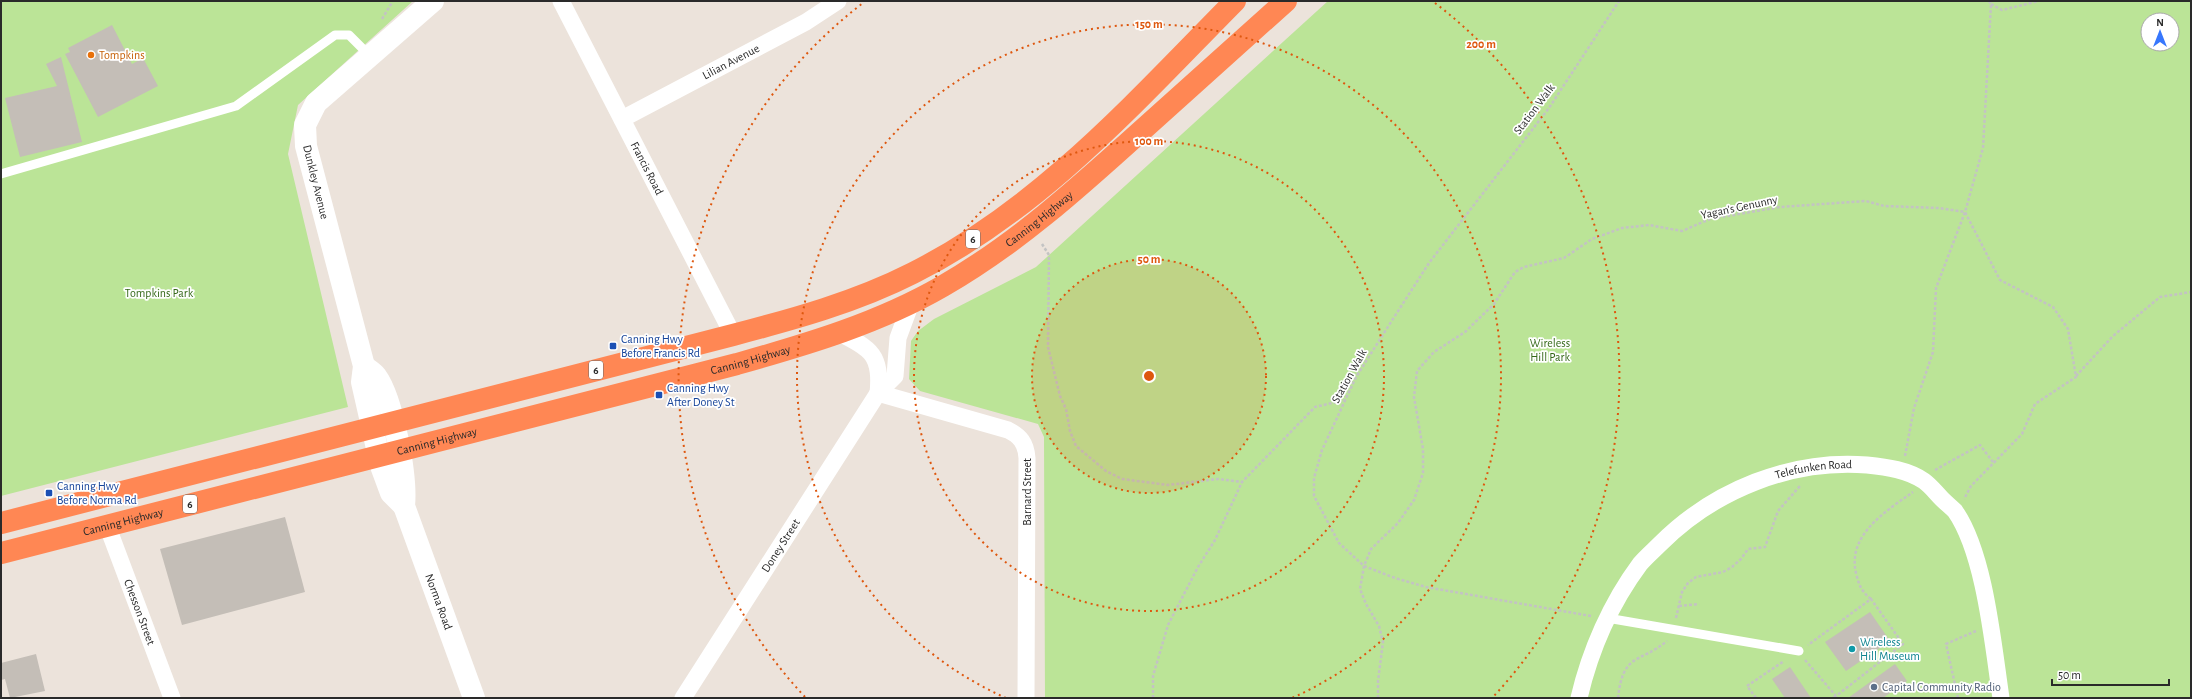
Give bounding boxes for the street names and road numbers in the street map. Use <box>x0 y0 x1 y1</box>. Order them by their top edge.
street label: Lilian Avenue <box>700 42 761 82</box>
street label: Station Walk <box>1511 81 1557 136</box>
street label: Francis Road <box>628 140 666 197</box>
street label: Dunkley Avenue <box>300 144 331 221</box>
street label: Canning Highway <box>1003 189 1076 249</box>
street label: Yagan's Genunny <box>1700 193 1779 222</box>
road number: 6 <box>966 230 980 248</box>
street label: Canning Highway <box>709 343 792 377</box>
street label: Station Walk <box>1329 346 1369 405</box>
road number: 6 <box>589 361 603 379</box>
street label: Canning Highway <box>395 425 478 457</box>
street label: Barnard Street <box>1021 458 1033 526</box>
street label: Telefunken Road <box>1774 458 1852 481</box>
road number: 6 <box>183 495 197 513</box>
street label: Canning Highway <box>82 506 165 538</box>
street label: Doney Street <box>759 517 802 574</box>
street label: Norma Road <box>423 572 455 631</box>
street label: Chesson Street <box>122 578 158 647</box>

